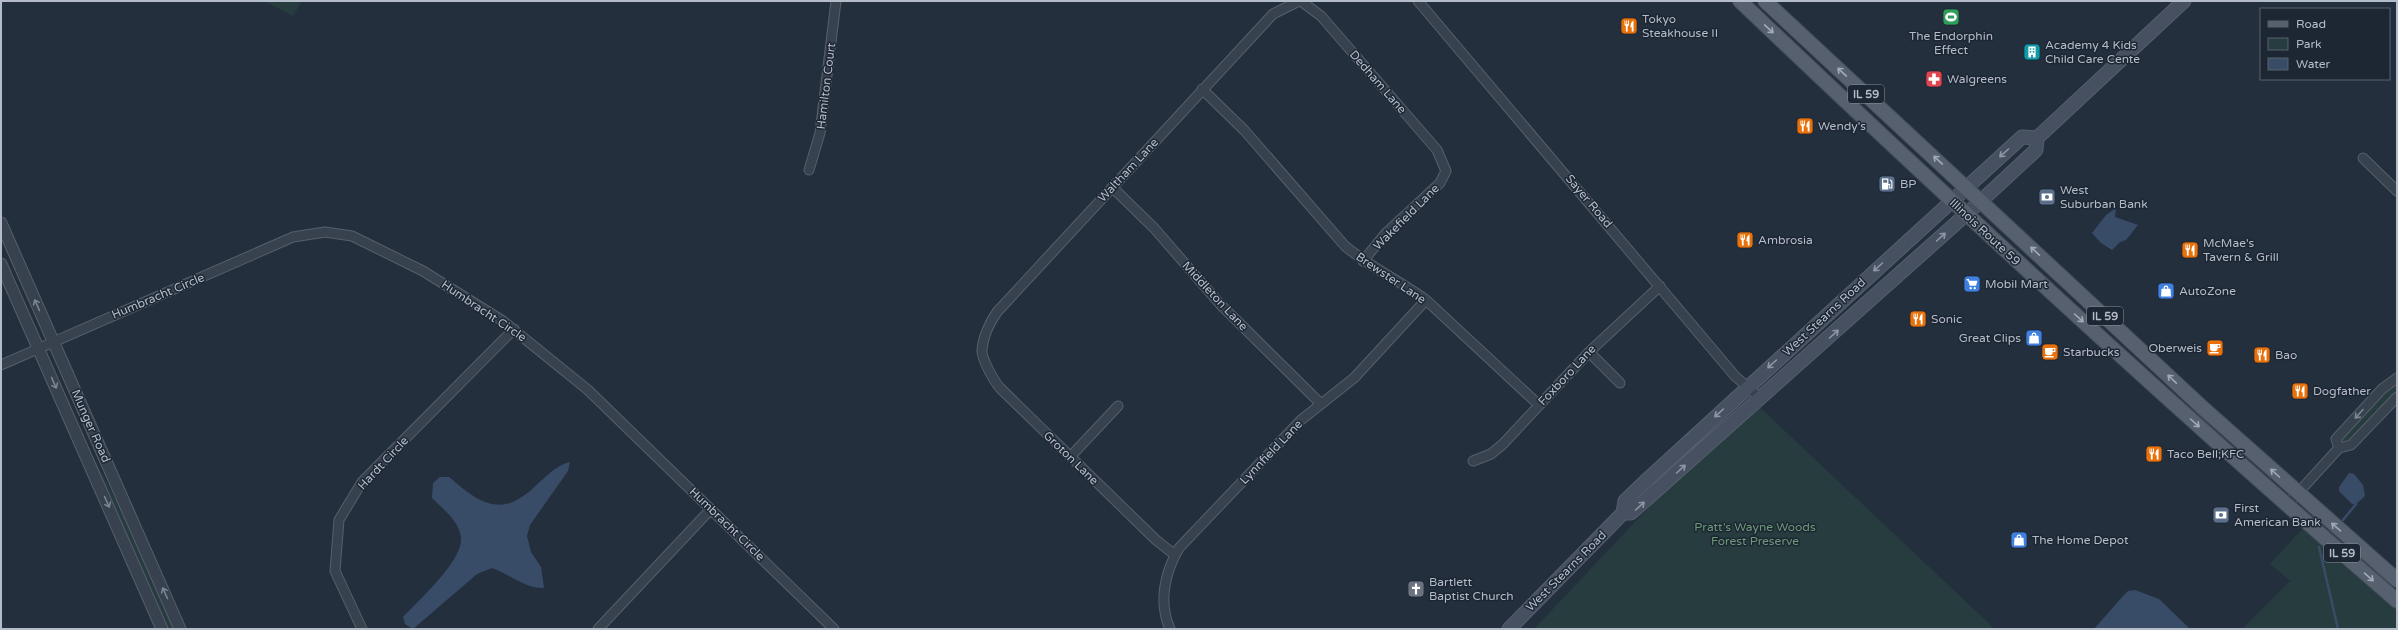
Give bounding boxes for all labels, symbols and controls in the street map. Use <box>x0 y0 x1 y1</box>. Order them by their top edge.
sports icon: The Endorphin Effect <box>1941 7 1961 27</box>
legend <box>2260 8 2390 80</box>
place label: Tokyo Steakhouse II <box>1642 12 1718 40</box>
restaurant icon: Tokyo Steakhouse II <box>1619 16 1639 36</box>
text: Road <box>2296 17 2326 31</box>
one-way arrow <box>1764 24 1774 34</box>
place label: The Endorphin Effect <box>1909 29 1993 57</box>
text: Park <box>2296 37 2322 51</box>
place label: Academy 4 Kids Child Care Cente <box>2045 38 2140 66</box>
street label: Hamilton Court <box>814 42 838 130</box>
building icon: Academy 4 Kids Child Care Cente <box>2022 42 2042 62</box>
street label: Dedham Lane <box>1347 48 1409 117</box>
text: Water <box>2296 57 2331 71</box>
one-way arrow <box>1837 67 1847 77</box>
pharmacy icon: Walgreens <box>1924 69 1944 89</box>
place label: Walgreens <box>1947 72 2007 86</box>
road number: IL 59 <box>1848 85 1884 103</box>
restaurant icon: Wendy's <box>1795 116 1815 136</box>
place label: Wendy's <box>1818 119 1866 133</box>
street label: Waltham Lane <box>1095 135 1161 205</box>
one-way arrow <box>1999 148 2009 157</box>
one-way arrow <box>1932 156 1943 165</box>
street label: Sayer Road <box>1563 172 1615 230</box>
fuel station icon: BP <box>1877 174 1897 194</box>
place label: BP <box>1900 177 1916 191</box>
street label: Wakefield Lane <box>1370 181 1442 253</box>
place label: West Suburban Bank <box>2060 183 2148 211</box>
bank icon: West Suburban Bank <box>2037 187 2057 207</box>
street label: Illinois Route 59 <box>1947 196 2023 268</box>
restaurant icon: Ambrosia <box>1735 230 1755 250</box>
one-way arrow <box>1935 232 1946 241</box>
place label: Ambrosia <box>1758 233 1813 247</box>
place label: McMae's Tavern & Grill <box>2203 236 2279 264</box>
restaurant icon: McMae's Tavern & Grill <box>2180 240 2200 260</box>
one-way arrow <box>2030 246 2040 256</box>
street label: Brewster Lane <box>1353 249 1429 307</box>
street label: Middleton Lane <box>1179 259 1251 334</box>
one-way arrow <box>1872 263 1883 272</box>
street label: Humbracht Circle <box>110 270 207 322</box>
supermarket icon: Mobil Mart <box>1962 274 1982 294</box>
street label: West Stearns Road <box>1780 275 1868 359</box>
street label: Humbracht Circle <box>439 277 529 345</box>
place label: Mobil Mart <box>1985 277 2048 291</box>
shop icon: AutoZone <box>2156 281 2176 301</box>
place label: AutoZone <box>2179 284 2236 298</box>
one-way arrow <box>33 300 41 312</box>
road number: IL 59 <box>2087 307 2123 325</box>
restaurant icon: Sonic <box>1908 309 1928 329</box>
place label: Sonic <box>1931 312 1962 326</box>
one-way arrow <box>2074 314 2084 323</box>
shop icon: Great Clips <box>2024 328 2044 348</box>
one-way arrow <box>1829 329 1839 338</box>
place label: Great Clips <box>1959 331 2021 345</box>
cafe icon: Oberweis <box>2205 338 2225 358</box>
place label: Oberweis <box>2148 341 2202 355</box>
street label: Foxboro Lane <box>1535 342 1599 408</box>
cafe icon: Starbucks <box>2040 342 2060 362</box>
place label: Starbucks <box>2063 345 2120 359</box>
restaurant icon: Bao <box>2252 345 2272 365</box>
place label: Bao <box>2275 348 2297 362</box>
one-way arrow <box>1767 360 1778 369</box>
one-way arrow <box>2167 374 2177 384</box>
one-way arrow <box>51 377 58 389</box>
restaurant icon: Dogfather <box>2290 381 2310 401</box>
place label: Dogfather <box>2313 384 2371 398</box>
street label: Munger Road <box>69 387 113 465</box>
one-way arrow <box>1713 409 1724 418</box>
one-way arrow <box>2355 409 2364 419</box>
street label: Lynnfield Lane <box>1237 417 1305 487</box>
one-way arrow <box>2190 418 2200 428</box>
street label: Groton Lane <box>1041 428 1101 488</box>
street label: Hardt Circle <box>355 433 411 492</box>
restaurant icon: Taco Bell;KFC <box>2144 444 2164 464</box>
place label: Taco Bell;KFC <box>2167 447 2244 461</box>
one-way arrow <box>1676 464 1687 473</box>
one-way arrow <box>2270 468 2280 478</box>
street label: Humbracht Circle <box>686 484 768 564</box>
one-way arrow <box>103 496 111 508</box>
place label: First American Bank <box>2234 501 2321 529</box>
one-way arrow <box>1634 502 1644 511</box>
bank icon: First American Bank <box>2211 505 2231 525</box>
park label: Pratt’s Wayne Woods Forest Preserve <box>1694 520 1816 548</box>
one-way arrow <box>2331 522 2341 531</box>
street label: West Stearns Road <box>1523 528 1609 614</box>
shop icon: The Home Depot <box>2009 530 2029 550</box>
place label: The Home Depot <box>2032 533 2129 547</box>
road number: IL 59 <box>2324 544 2360 562</box>
one-way arrow <box>2364 572 2374 581</box>
place label: Bartlett Baptist Church <box>1429 575 1514 603</box>
church icon: Bartlett Baptist Church <box>1406 579 1426 599</box>
one-way arrow <box>160 588 168 600</box>

